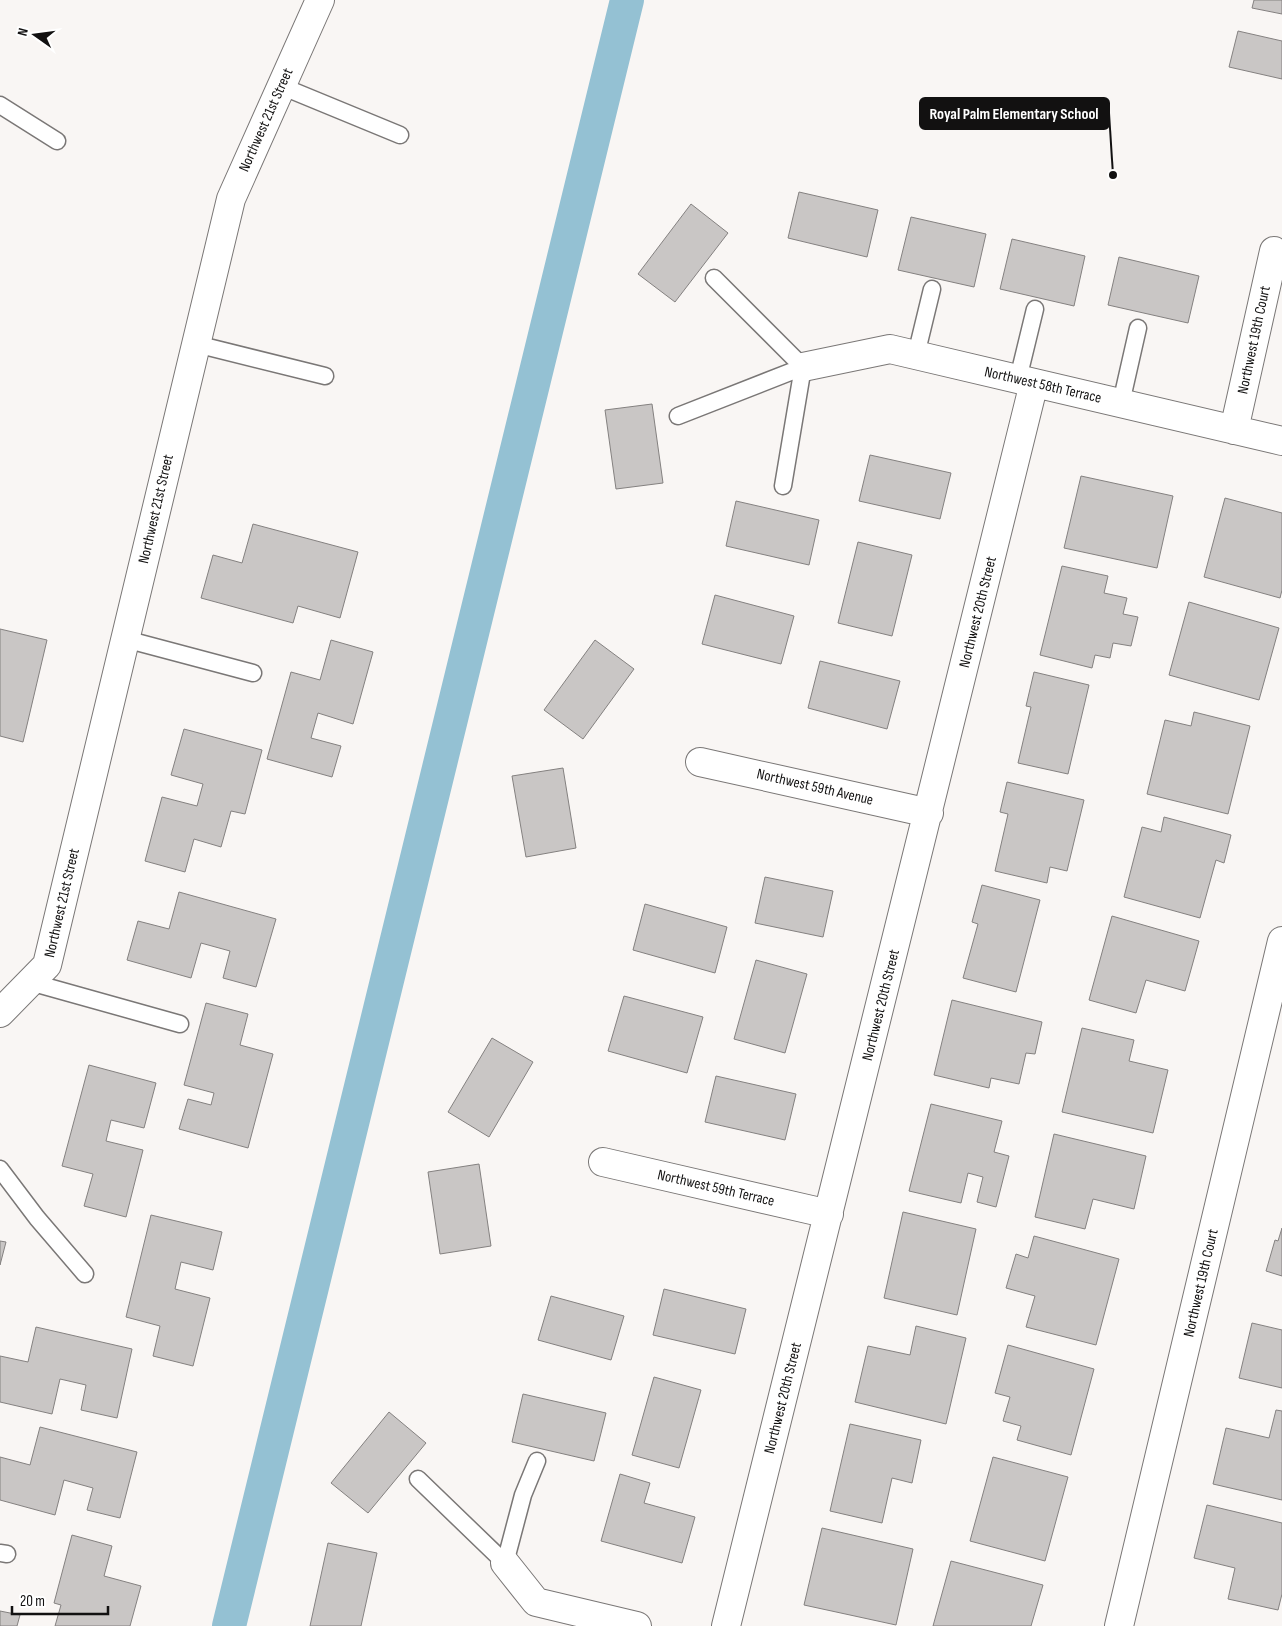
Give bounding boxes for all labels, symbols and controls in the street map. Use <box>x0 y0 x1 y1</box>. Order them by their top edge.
north arrow <box>10 10 60 60</box>
text: N <box>14 26 32 38</box>
street label: Northwest 21st Street <box>235 65 298 175</box>
callout: Royal Palm Elementary School <box>920 98 1109 129</box>
text: Royal Palm Elementary School <box>929 105 1099 124</box>
street label: Northwest 19th Court <box>1233 284 1275 396</box>
street label: Northwest 58th Terrace <box>983 362 1103 408</box>
street label: Northwest 21st Street <box>134 452 178 565</box>
street label: Northwest 20th Street <box>955 554 1001 670</box>
street label: Northwest 59th Avenue <box>755 764 875 810</box>
street label: Northwest 21st Street <box>40 846 84 959</box>
street label: Northwest 20th Street <box>858 947 904 1063</box>
street label: Northwest 59th Terrace <box>656 1165 776 1211</box>
street label: Northwest 19th Court <box>1179 1227 1223 1339</box>
street label: Northwest 20th Street <box>760 1340 806 1456</box>
scale bar <box>12 1584 109 1616</box>
text: 20 m <box>20 1592 45 1611</box>

